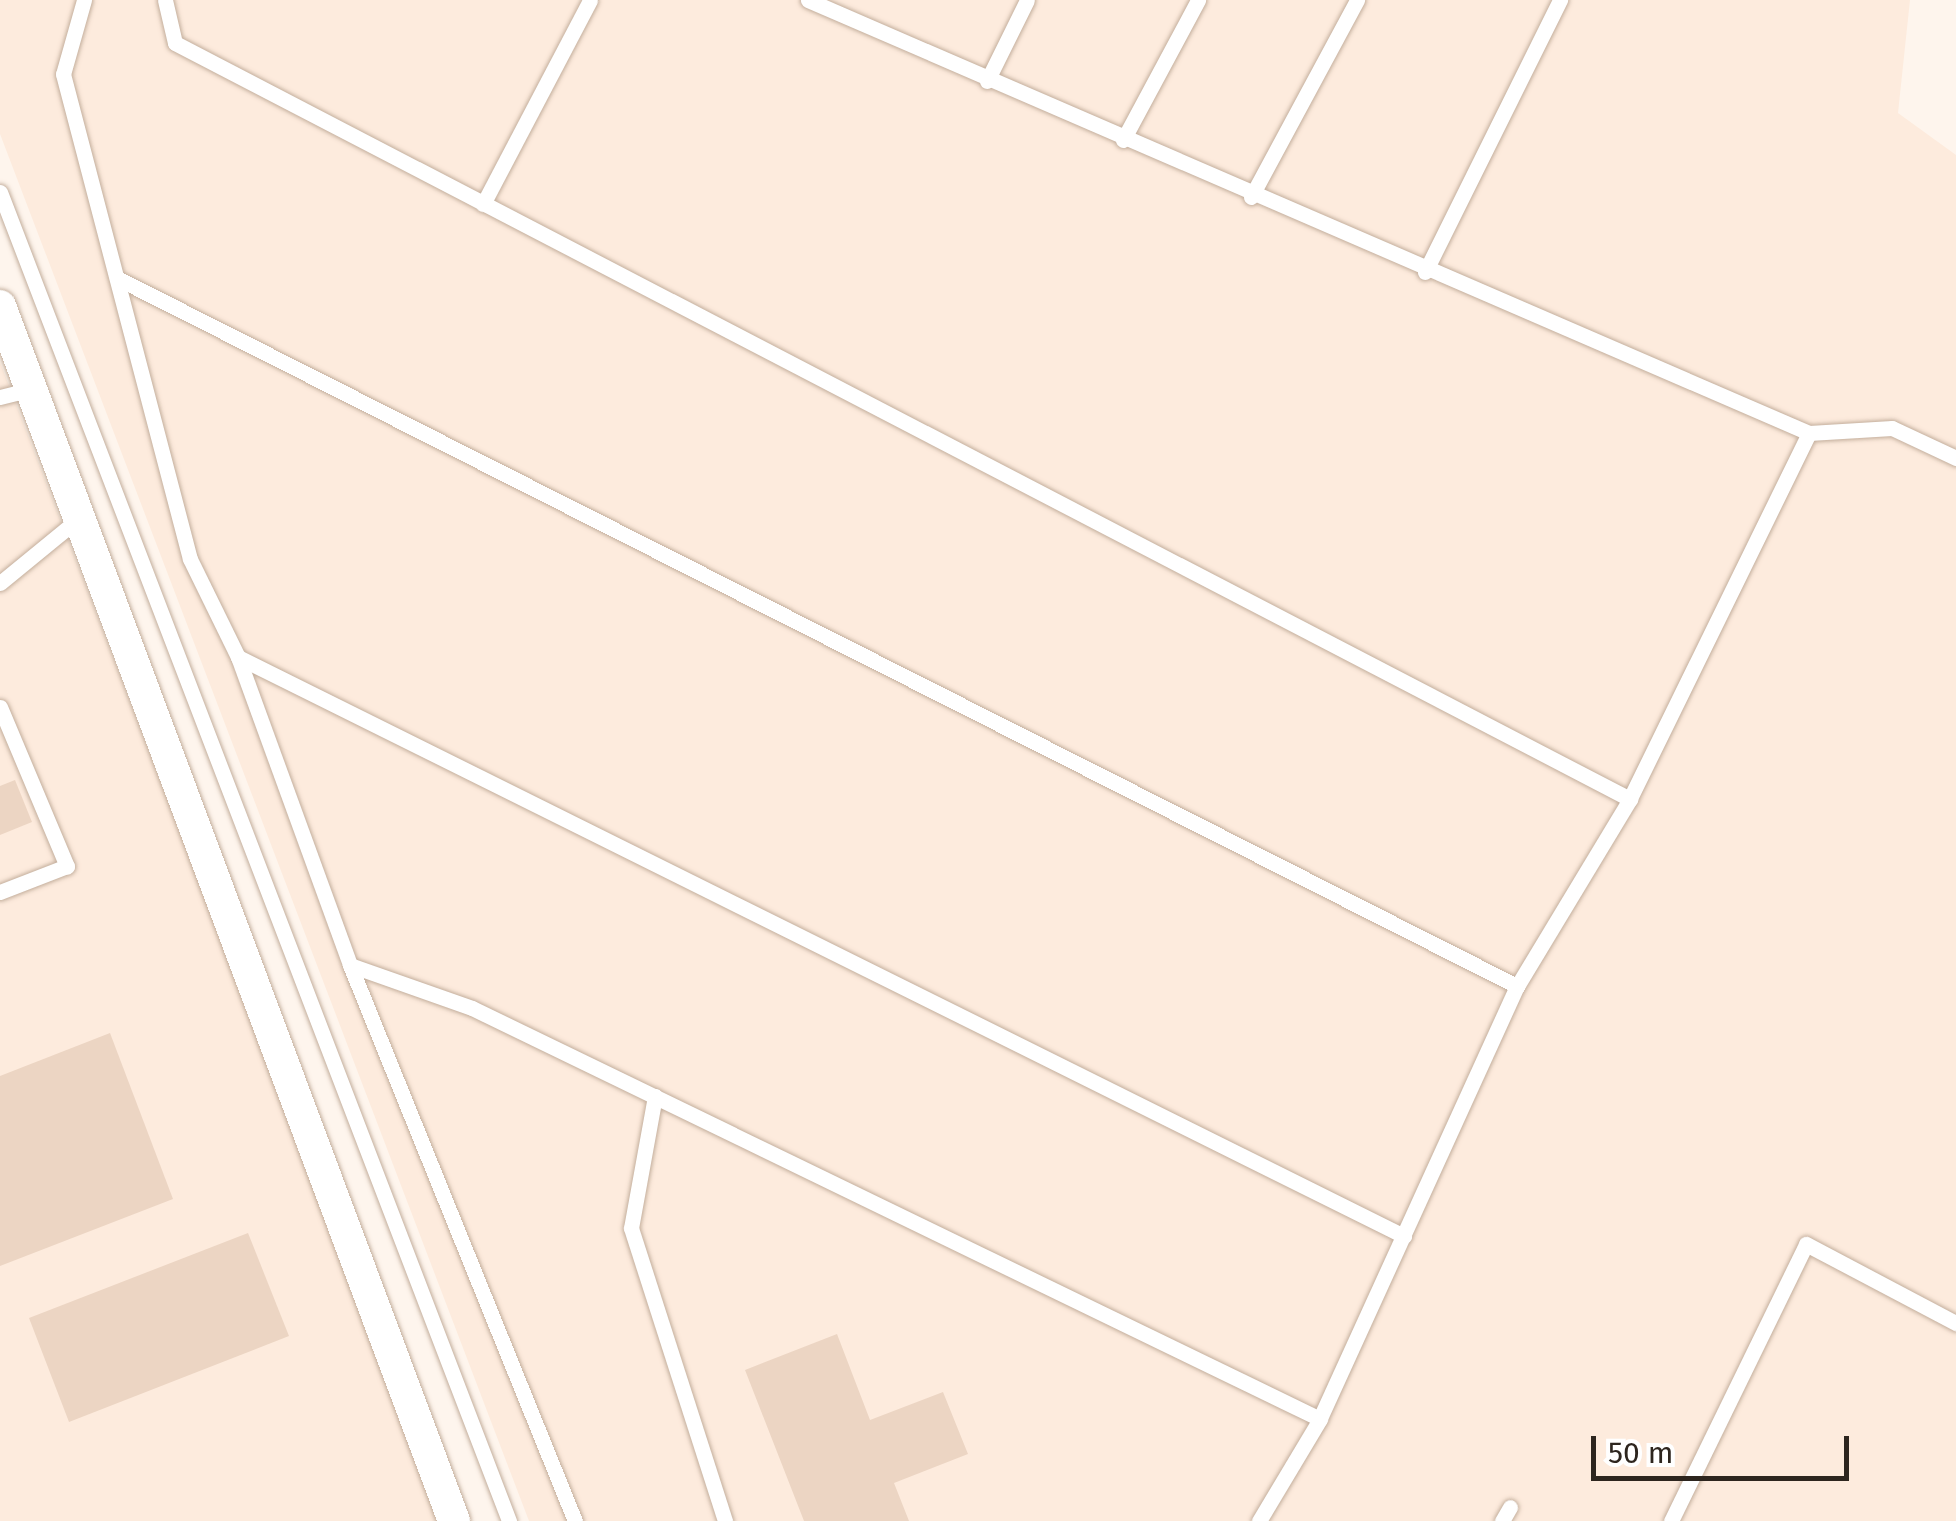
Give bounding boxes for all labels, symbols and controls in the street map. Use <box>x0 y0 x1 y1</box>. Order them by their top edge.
scale bar <box>1596 1416 1854 1478</box>
text: 50 m <box>1608 1435 1673 1471</box>

